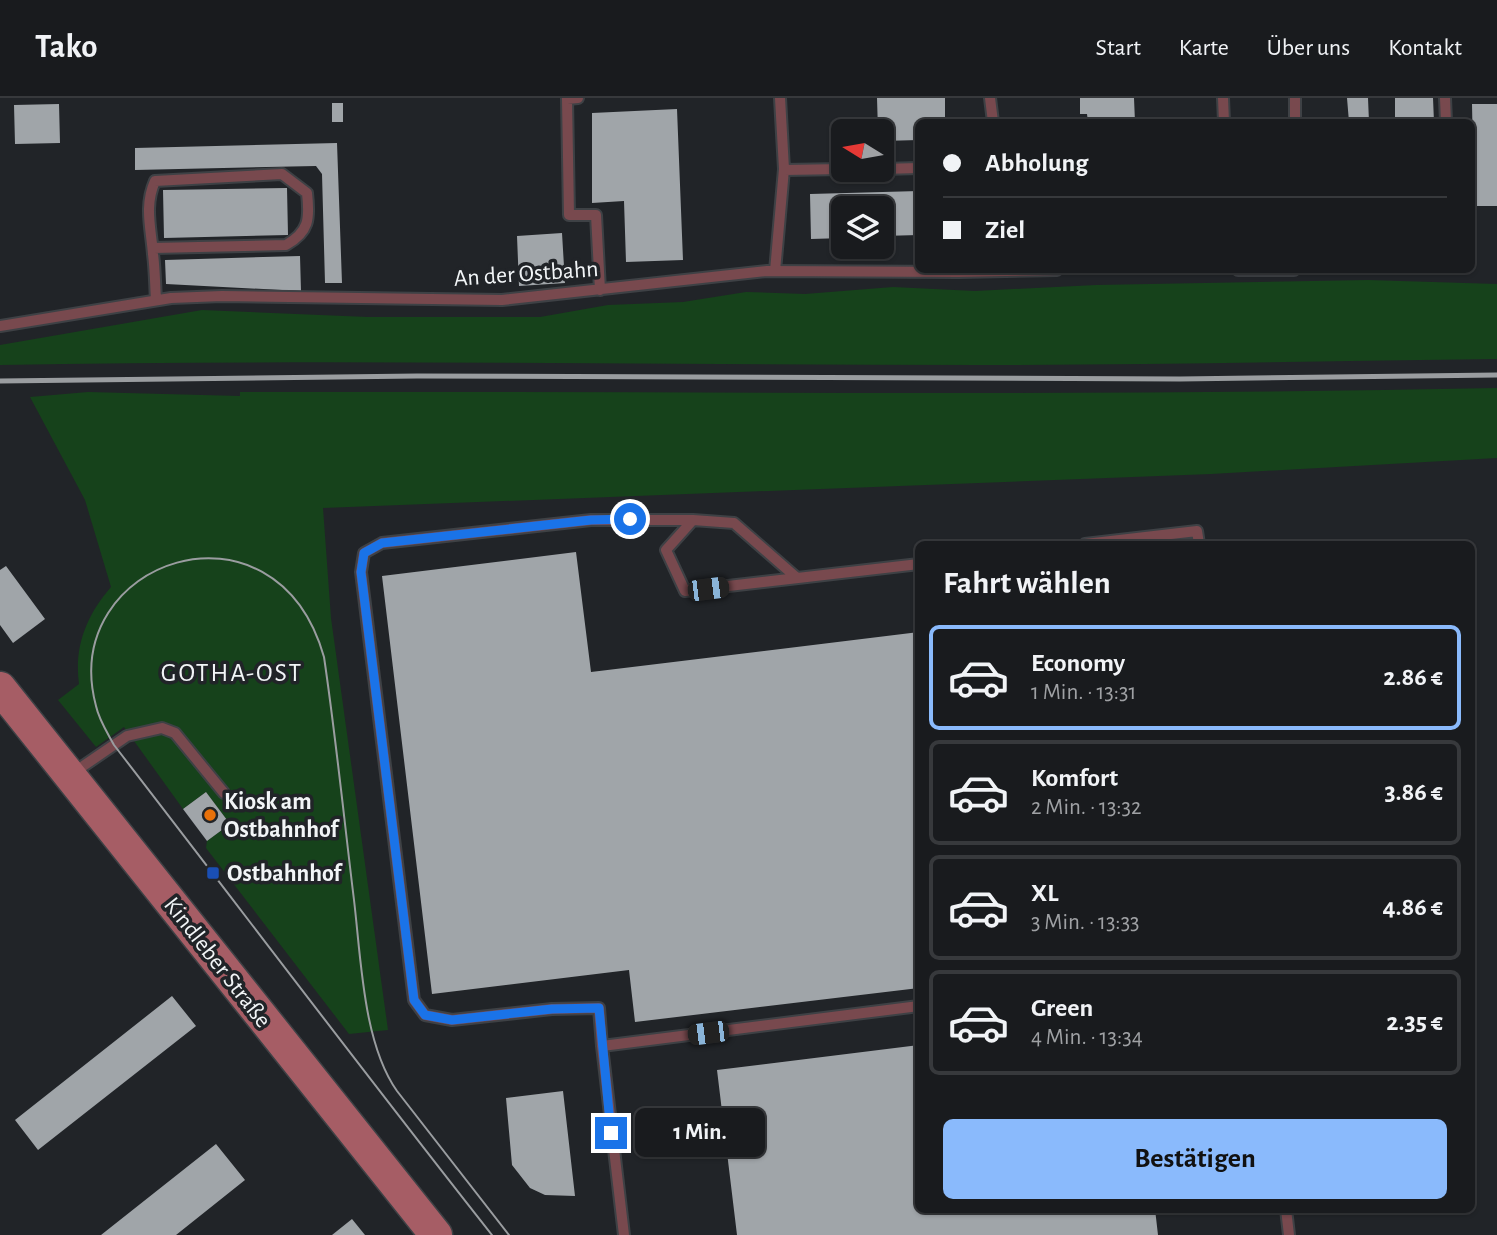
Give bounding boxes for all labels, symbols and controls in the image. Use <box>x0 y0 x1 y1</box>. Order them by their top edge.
text: Tako <box>35 31 98 64</box>
text: Start <box>1096 36 1141 60</box>
text: Karte <box>1179 36 1229 60</box>
text: Über uns <box>1267 36 1350 60</box>
text: Kontakt <box>1388 36 1462 60</box>
north arrow <box>831 119 894 182</box>
map controls <box>831 119 894 259</box>
text: Abholung <box>985 150 1088 176</box>
button: layers <box>831 196 894 259</box>
text: Ziel <box>985 217 1025 243</box>
street label: An der Ostbahn <box>453 257 599 291</box>
route start <box>614 503 646 535</box>
text: Fahrt wählen <box>943 567 1111 599</box>
car <box>686 576 731 602</box>
icon: car <box>947 646 1010 709</box>
text: Economy <box>1031 650 1125 676</box>
district label: GOTHA-OST <box>161 660 303 686</box>
text: 2.86 € <box>1383 664 1443 690</box>
text: 1 Min. · 13:31 <box>1031 681 1136 704</box>
icon: car <box>947 761 1010 824</box>
text: Komfort <box>1031 765 1118 791</box>
text: 3.86 € <box>1384 779 1443 805</box>
place label: Kiosk am Ostbahnhof <box>224 790 340 842</box>
text: 2 Min. · 13:32 <box>1031 796 1142 819</box>
marker: Kiosk am Ostbahnhof <box>202 807 218 823</box>
place label: Ostbahnhof <box>227 862 343 886</box>
marker: Ostbahnhof <box>205 865 221 881</box>
icon: car <box>947 876 1010 939</box>
text: XL <box>1031 880 1058 906</box>
street label: Kindleber Straße <box>159 893 275 1032</box>
text: 4.86 € <box>1383 894 1443 920</box>
text: 3 Min. · 13:33 <box>1031 911 1140 934</box>
icon: car <box>947 991 1010 1054</box>
text: Green <box>1031 995 1093 1021</box>
text: 2.35 € <box>1386 1009 1443 1035</box>
car <box>686 1020 731 1046</box>
text: 4 Min. · 13:34 <box>1031 1026 1143 1049</box>
callout: 1 Min. <box>636 1108 765 1158</box>
route end <box>595 1117 627 1149</box>
button: Bestätigen <box>943 1119 1447 1199</box>
text: 1 Min. <box>673 1121 727 1144</box>

